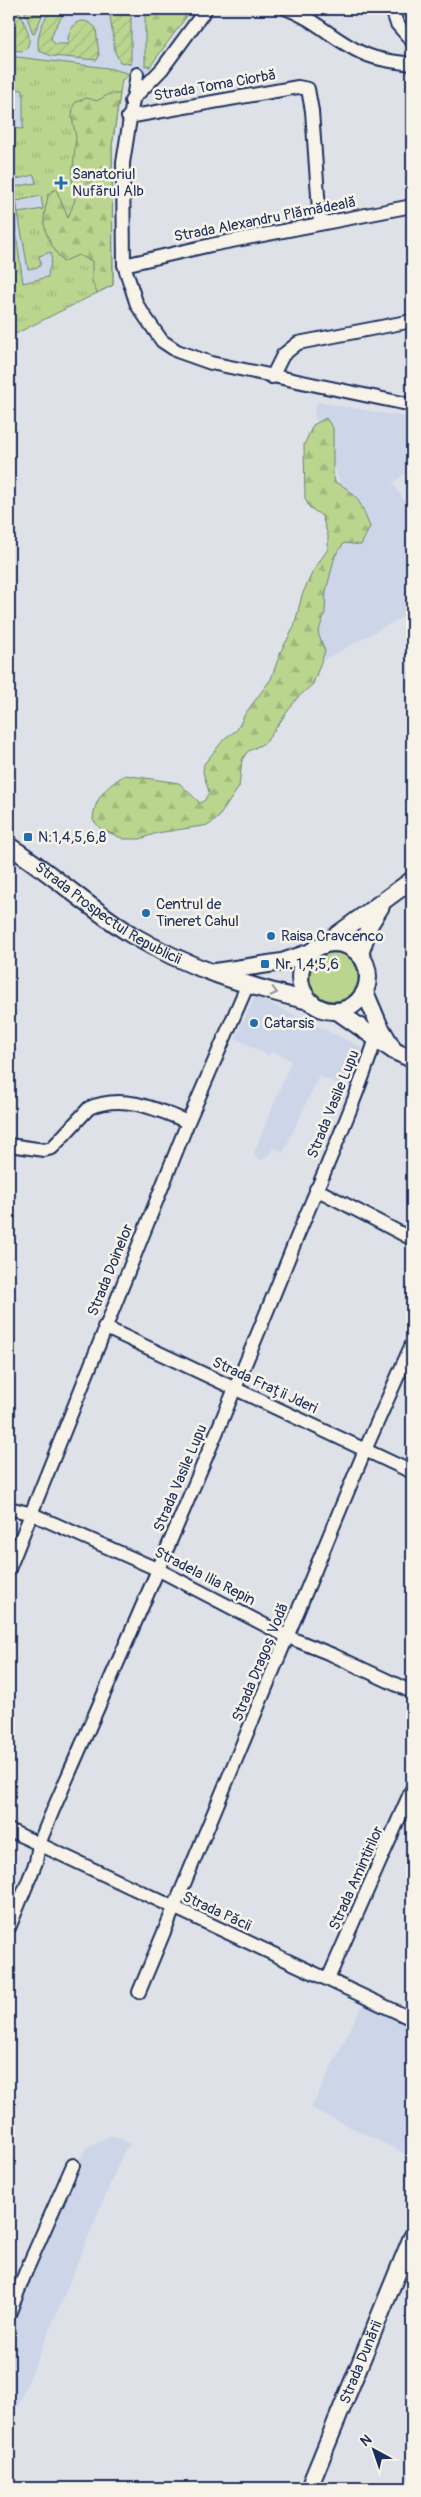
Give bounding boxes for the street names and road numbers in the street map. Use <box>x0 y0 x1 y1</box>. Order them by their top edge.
street label: Strada Toma Ciorbă <box>152 65 278 106</box>
street label: Strada Alexandru Plămădeală <box>172 192 358 246</box>
street label: Strada Prospectul Republicii <box>31 858 184 969</box>
street label: Strada Vasile Lupu <box>303 1047 364 1161</box>
street label: Strada Doinelor <box>83 1221 138 1319</box>
street label: Strada Frații Jderi <box>209 1353 321 1418</box>
street label: Strada Vasile Lupu <box>149 1422 212 1535</box>
street label: Stradela Ilia Repin <box>151 1543 258 1610</box>
street label: Strada Dragoș Vodă <box>228 1600 293 1724</box>
street label: Strada Amintirilor <box>325 1823 388 1933</box>
street label: Strada Păcii <box>179 1887 254 1936</box>
street label: Strada Dunării <box>336 2318 387 2407</box>

